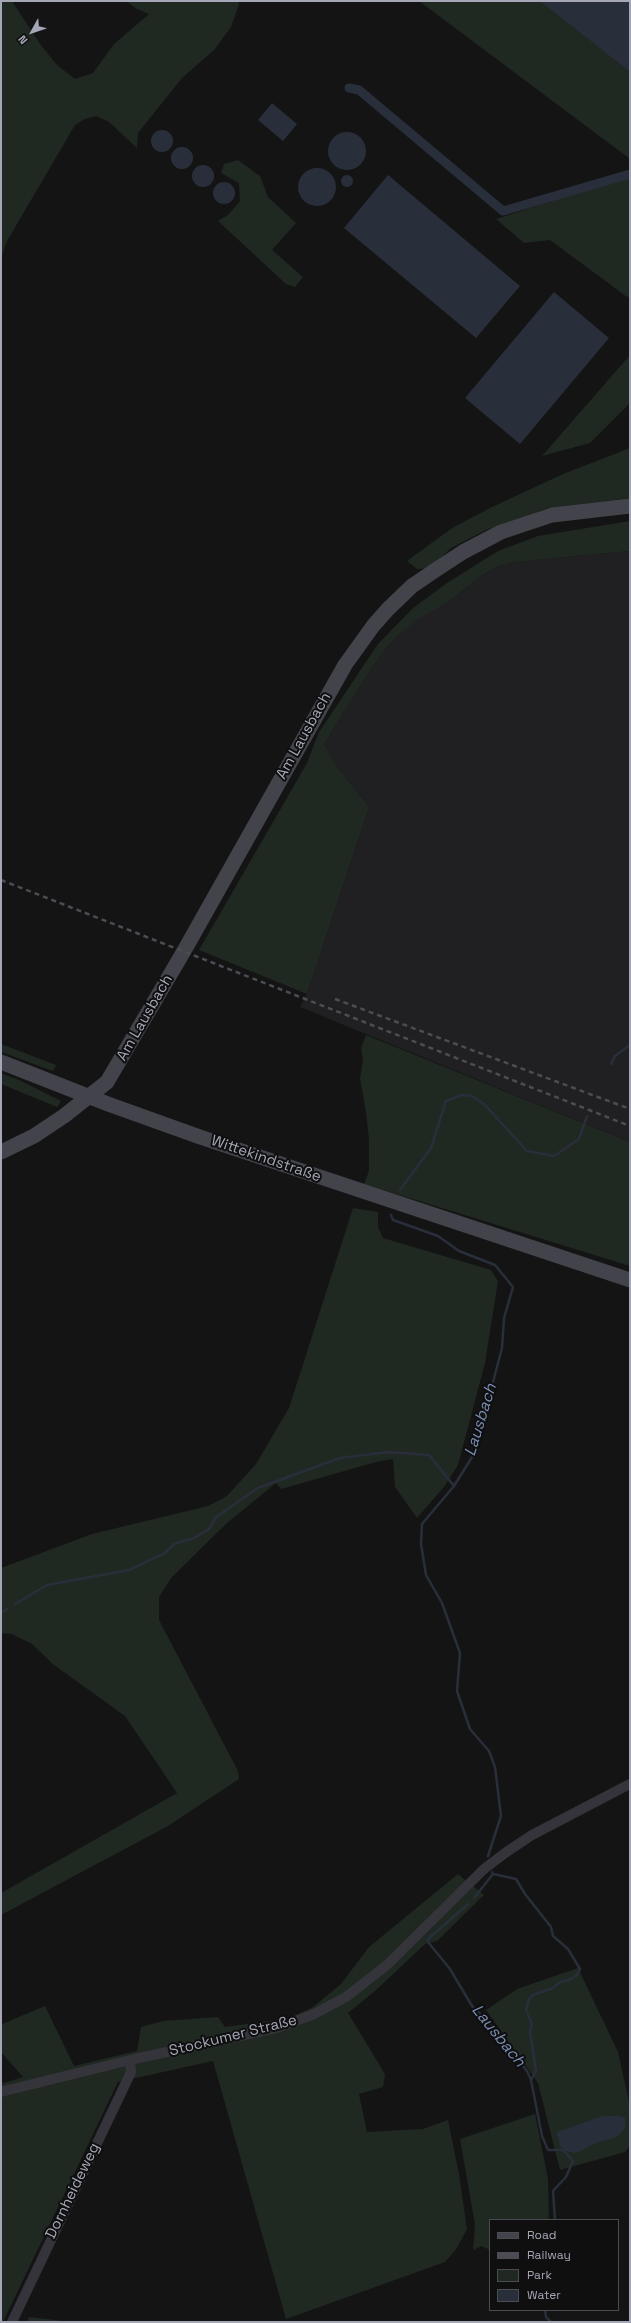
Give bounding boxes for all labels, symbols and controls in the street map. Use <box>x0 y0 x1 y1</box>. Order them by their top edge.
north arrow <box>12 12 52 52</box>
text: N <box>15 32 31 47</box>
street label: Am Lausbach <box>273 690 335 782</box>
street label: Am Lausbach <box>113 972 177 1064</box>
street label: Wittekindstraße <box>209 1132 323 1186</box>
water label: Lausbach <box>461 1382 501 1458</box>
water label: Lausbach <box>467 2001 529 2071</box>
street label: Stockumer Straße <box>167 2011 299 2061</box>
street label: Dornheideweg <box>42 2140 104 2242</box>
legend <box>489 2219 619 2311</box>
text: Road <box>527 2227 556 2243</box>
text: Railway <box>527 2247 571 2263</box>
text: Park <box>527 2267 552 2283</box>
text: Water <box>527 2287 561 2303</box>

